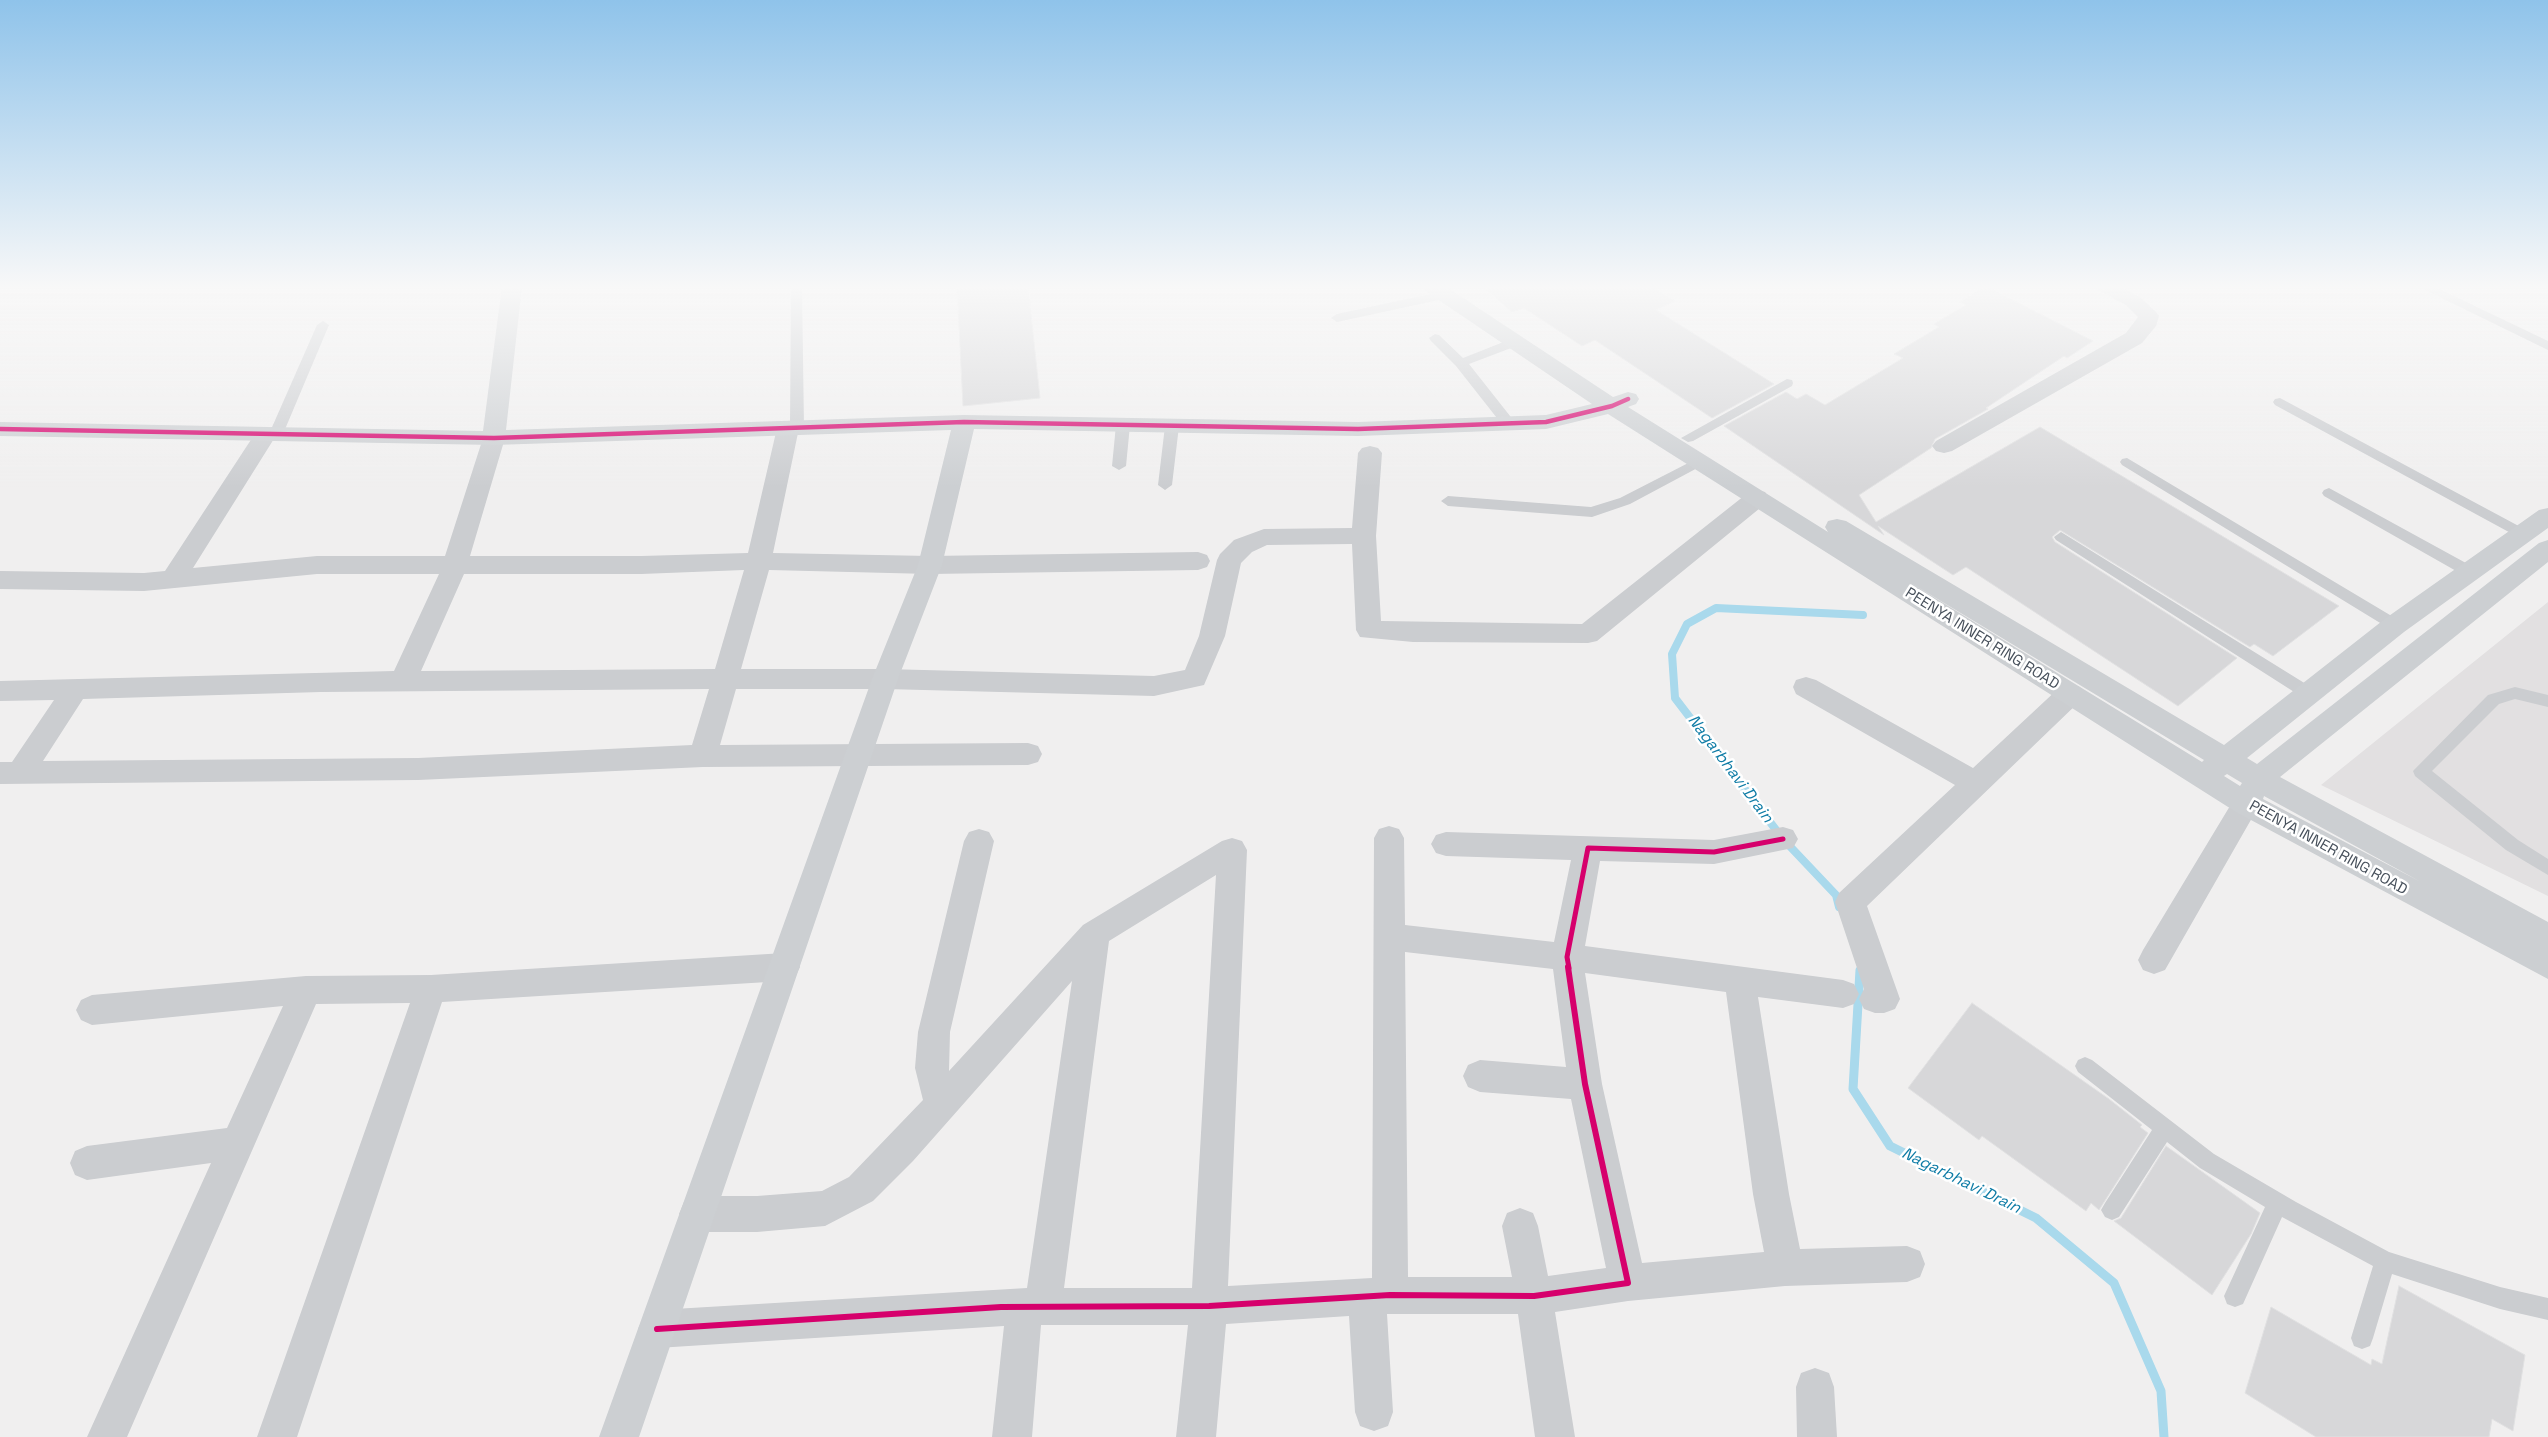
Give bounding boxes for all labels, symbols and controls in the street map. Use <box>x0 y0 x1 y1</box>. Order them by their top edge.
street label: PEENYA INNER RING ROAD <box>1902 584 2062 694</box>
water label: Nagarbhavi Drain <box>1683 711 1777 827</box>
street label: PEENYA INNER RING ROAD <box>2246 797 2410 899</box>
water label: Nagarbhavi Drain <box>1898 1144 2024 1218</box>

